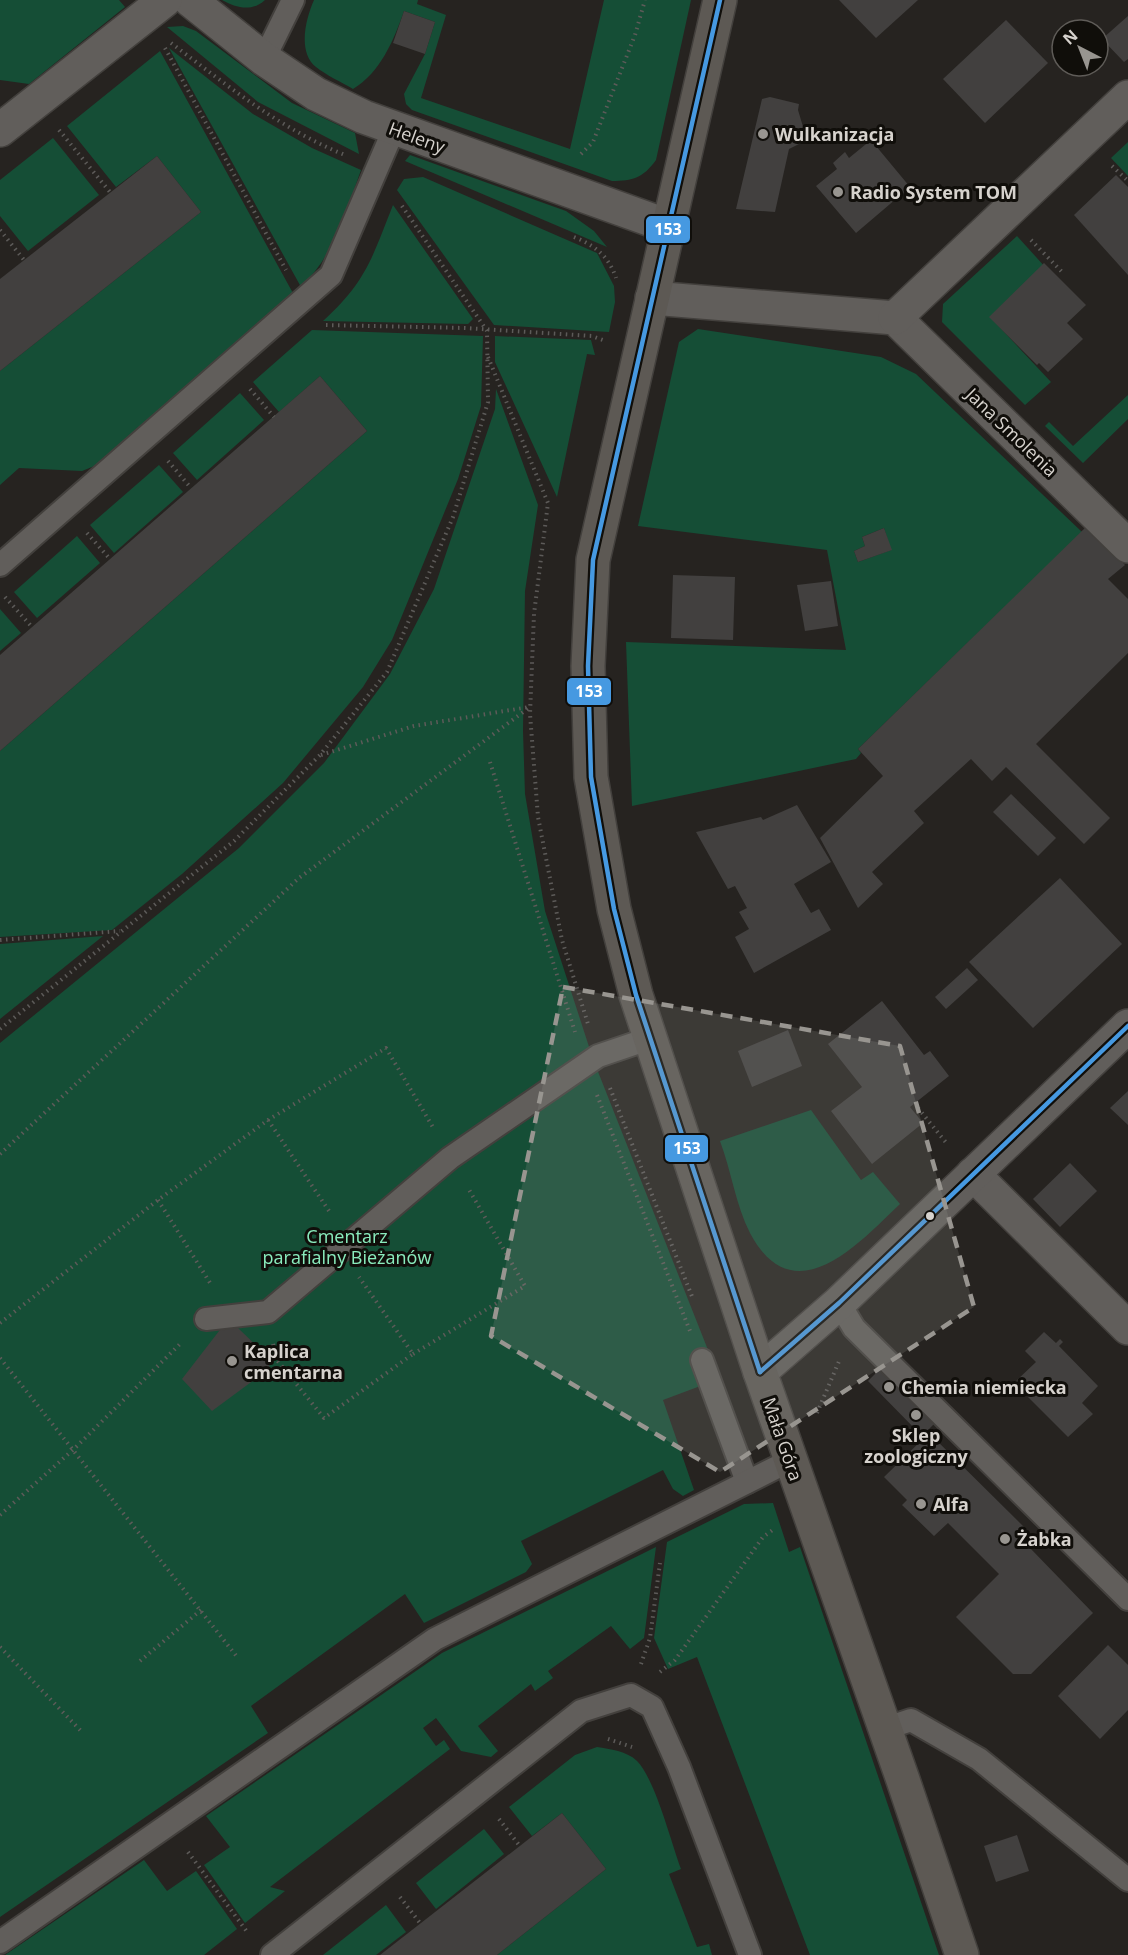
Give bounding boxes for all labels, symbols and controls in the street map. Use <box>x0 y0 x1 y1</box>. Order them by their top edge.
north arrow <box>1050 18 1110 78</box>
text: N <box>1058 24 1082 49</box>
street label: Heleny <box>386 116 449 159</box>
place label: Wulkanizacja <box>775 122 894 146</box>
marker: Wulkanizacja <box>756 127 770 141</box>
place label: Radio System TOM <box>850 180 1017 204</box>
marker: Radio System TOM <box>831 185 845 199</box>
line badge: 153 <box>645 215 691 244</box>
text: 153 <box>654 218 682 240</box>
street label: Jana Smolenia <box>960 381 1063 482</box>
line badge: 153 <box>566 677 612 706</box>
text: 153 <box>575 680 603 702</box>
line badge: 153 <box>664 1134 709 1163</box>
text: 153 <box>673 1137 701 1159</box>
unlabelled marker <box>924 1210 936 1222</box>
park label: Cmentarz parafialny Bieżanów <box>263 1224 431 1269</box>
place label: Kaplica cmentarna <box>244 1339 343 1384</box>
marker: Kaplica cmentarna <box>225 1354 239 1368</box>
place label: Chemia niemiecka <box>901 1375 1067 1399</box>
marker: Chemia niemiecka <box>882 1380 896 1394</box>
street label: Mała Góra <box>758 1394 808 1484</box>
marker: Sklep zoologiczny <box>909 1408 923 1422</box>
place label: Sklep zoologiczny <box>864 1423 968 1468</box>
place label: Alfa <box>933 1492 969 1516</box>
marker: Alfa <box>914 1497 928 1511</box>
place label: Żabka <box>1017 1527 1072 1551</box>
marker: Żabka <box>998 1532 1012 1546</box>

